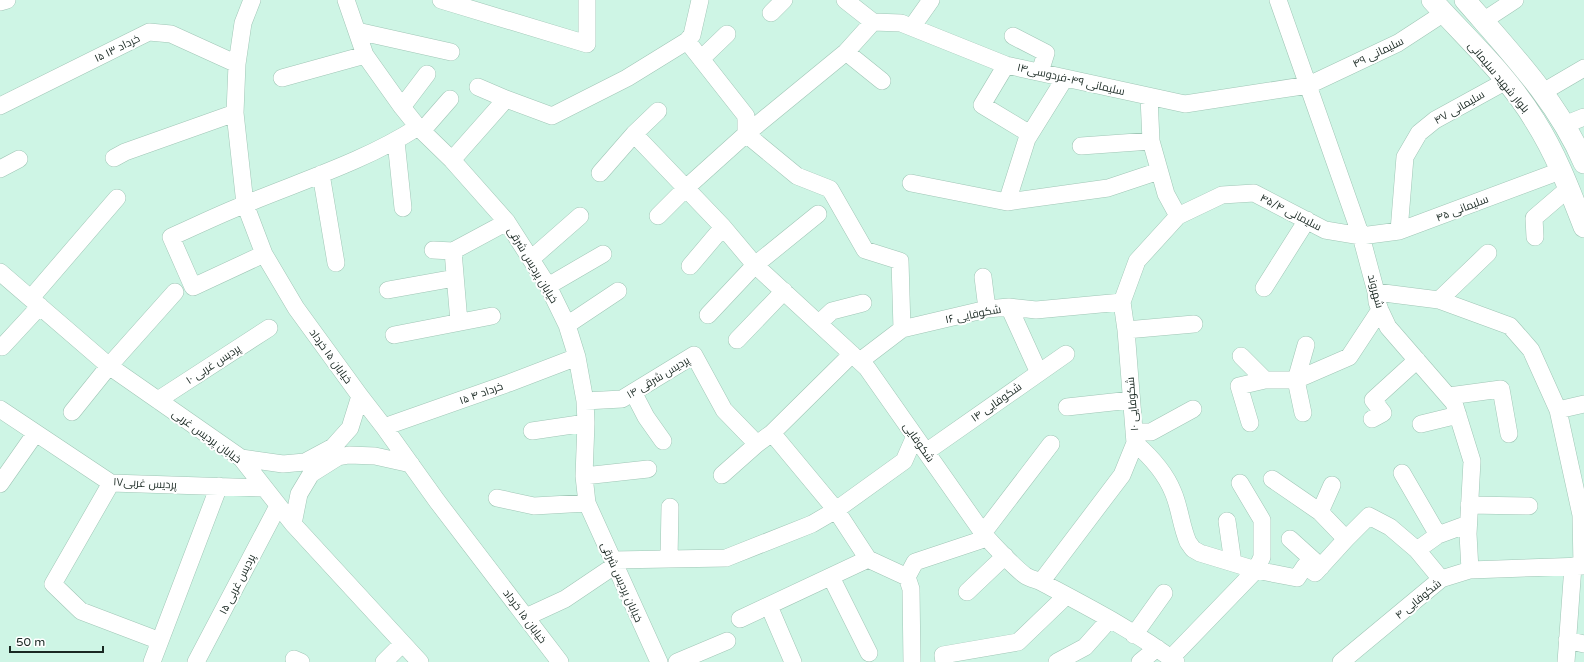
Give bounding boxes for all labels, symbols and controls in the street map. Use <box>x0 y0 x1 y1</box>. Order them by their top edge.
street label: ۱۵ خرداد ۱۳ <box>92 32 142 65</box>
street label: سلیمانی ۴۹ <box>1351 35 1406 70</box>
street label: بلوار شهید سلیمانی <box>1465 39 1532 116</box>
street label: سلیمانی ۴۹-فردوسی۱۴ <box>1016 61 1126 98</box>
street label: سلیمانی ۴۷ <box>1432 88 1487 127</box>
street label: سلیمانی ۴۵/۴ <box>1258 191 1324 234</box>
street label: سلیمانی ۴۵ <box>1434 193 1490 224</box>
street label: خیابان پردیس شرقی <box>505 225 560 306</box>
street label: شهروند <box>1365 273 1386 309</box>
street label: شکوفایی ۱۶ <box>944 303 1002 326</box>
street label: خیابان ۱۵ خرداد <box>306 326 355 386</box>
street label: پردیس غربی ۱۰ <box>183 342 243 387</box>
street label: پردیس شرقی ۱۴ <box>624 354 692 401</box>
street label: شکوفایی ۱۰ <box>1124 376 1141 432</box>
street label: ۱۵ خرداد ۴ <box>458 380 505 407</box>
street label: شکوفایی ۱۴ <box>968 380 1024 425</box>
street label: خیابان پردیس غربی <box>170 407 244 466</box>
street label: شکوفایی <box>900 420 937 465</box>
street label: پردیس غربی۱۷ <box>113 475 177 492</box>
street label: خیابان پردیس شرقی <box>598 540 645 624</box>
street label: پردیس غربی ۱۵ <box>217 552 258 616</box>
street label: شکوفایی ۴ <box>1393 577 1444 622</box>
street label: خیابان ۱۵ خرداد <box>500 587 549 646</box>
scale bar <box>10 628 103 654</box>
text: 50 m <box>16 635 45 649</box>

